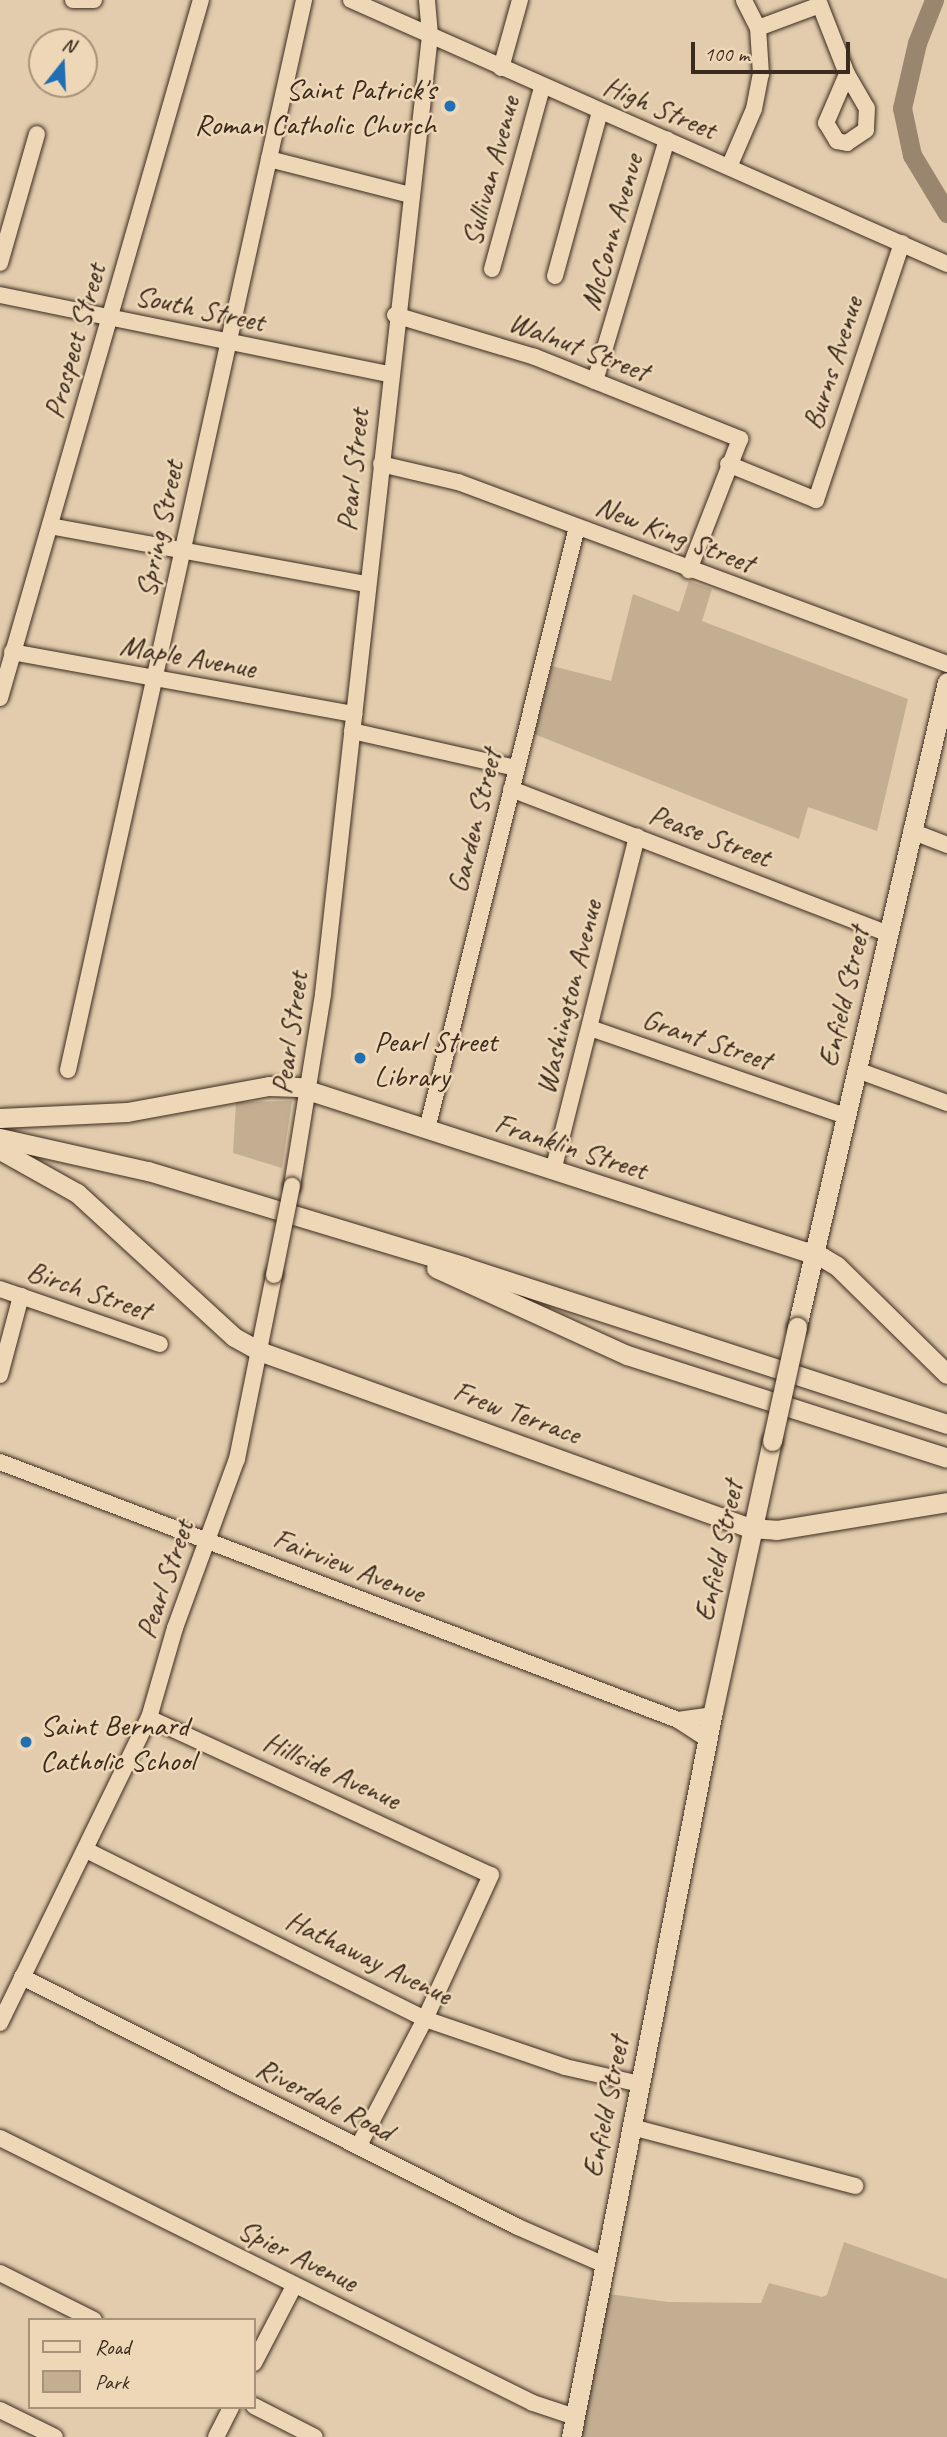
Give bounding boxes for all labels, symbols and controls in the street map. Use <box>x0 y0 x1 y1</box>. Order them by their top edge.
north arrow <box>28 28 98 98</box>
scale bar <box>695 28 854 72</box>
text: N <box>60 32 78 58</box>
text: 100 m <box>704 41 749 67</box>
street label: High Street <box>598 67 722 147</box>
place label: Saint Patrick's Roman Catholic Church <box>195 71 436 141</box>
street label: Sullivan Avenue <box>453 92 527 250</box>
marker: Saint Patrick's Roman Catholic Church <box>442 98 458 114</box>
street label: McConn Avenue <box>572 150 650 314</box>
street label: Prospect Street <box>35 259 113 423</box>
street label: South Street <box>132 277 268 339</box>
street label: Burns Avenue <box>794 292 870 434</box>
street label: Walnut Street <box>504 303 654 389</box>
street label: Pearl Street <box>328 407 376 533</box>
street label: Spring Street <box>127 457 191 601</box>
street label: New King Street <box>590 487 760 581</box>
street label: Maple Avenue <box>117 626 259 686</box>
street label: Garden Street <box>439 746 509 896</box>
street label: Pease Street <box>644 795 776 875</box>
street label: Washington Avenue <box>527 896 609 1098</box>
street label: Enfield Street <box>809 924 877 1070</box>
street label: Pearl Street <box>263 969 315 1097</box>
street label: Grant Street <box>638 1000 776 1078</box>
place label: Pearl Street Library <box>374 1023 498 1094</box>
marker: Pearl Street Library <box>352 1050 368 1066</box>
street label: Franklin Street <box>490 1104 652 1188</box>
street label: Birch Street <box>22 1252 156 1328</box>
street label: Frew Terrace <box>449 1373 585 1451</box>
street label: Enfield Street <box>686 1478 750 1624</box>
street label: Pearl Street <box>127 1515 201 1643</box>
street label: Fairview Avenue <box>268 1520 430 1610</box>
place label: Saint Bernard Catholic School <box>40 1707 194 1778</box>
street label: Hillside Avenue <box>258 1723 406 1817</box>
marker: Saint Bernard Catholic School <box>18 1734 34 1750</box>
street label: Hathaway Avenue <box>280 1901 458 2013</box>
street label: Enfield Street <box>574 2034 636 2180</box>
street label: Riverdale Road <box>250 2049 400 2149</box>
street label: Spier Avenue <box>232 2211 364 2299</box>
legend <box>28 2318 256 2409</box>
text: Road <box>95 2334 130 2360</box>
text: Park <box>95 2369 128 2395</box>

